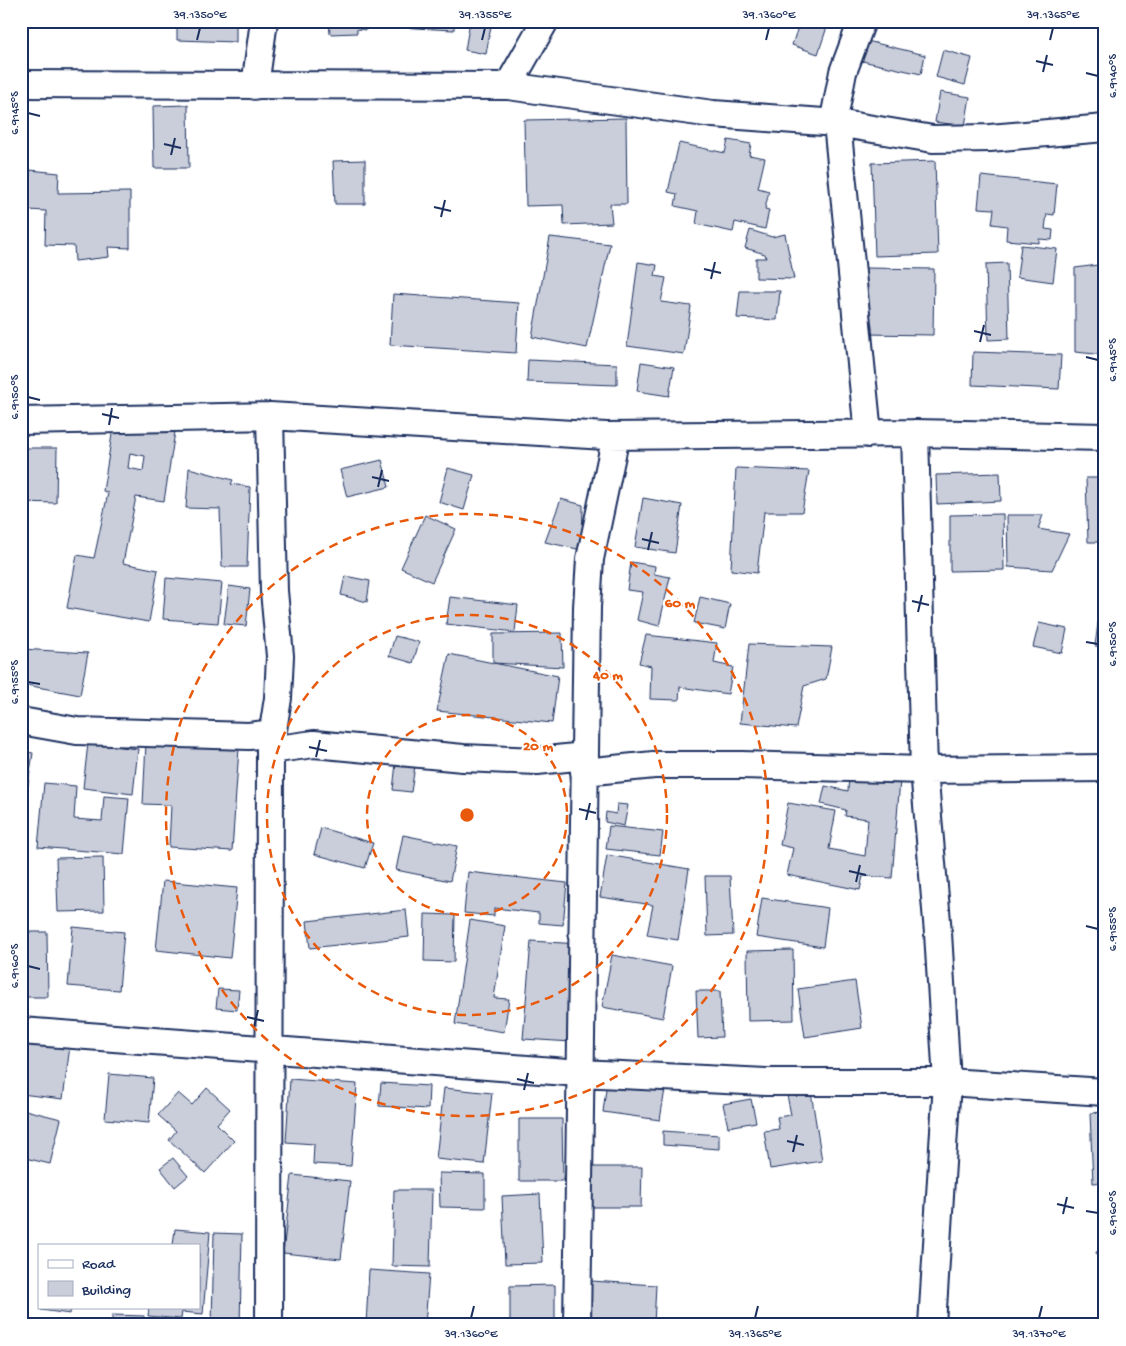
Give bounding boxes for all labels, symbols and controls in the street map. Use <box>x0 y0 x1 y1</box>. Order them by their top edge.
text: 39.1350°E <box>172 9 227 23</box>
text: 39.1355°E <box>458 9 512 23</box>
text: 39.1360°E <box>742 9 796 23</box>
text: 39.1365°E <box>1026 9 1080 23</box>
text: 6.9140°S <box>1107 53 1121 98</box>
text: 6.9145°S <box>9 91 23 135</box>
text: 6.9145°S <box>1107 338 1121 382</box>
text: 6.9150°S <box>9 374 23 419</box>
text: 60 m <box>665 595 696 613</box>
text: 6.9150°S <box>1107 621 1121 666</box>
text: 6.9155°S <box>9 659 23 704</box>
text: 40 m <box>592 667 623 685</box>
text: 20 m <box>523 738 553 756</box>
centre of rings <box>458 806 476 824</box>
text: 6.9155°S <box>1107 906 1121 951</box>
text: 6.9160°S <box>9 943 23 988</box>
text: 6.9160°S <box>1107 1190 1121 1235</box>
legend <box>38 1244 200 1308</box>
text: Road <box>82 1256 116 1274</box>
text: Building <box>81 1282 131 1300</box>
text: 39.1360°E <box>444 1328 498 1342</box>
text: 39.1365°E <box>728 1328 782 1342</box>
text: 39.1370°E <box>1011 1328 1066 1342</box>

